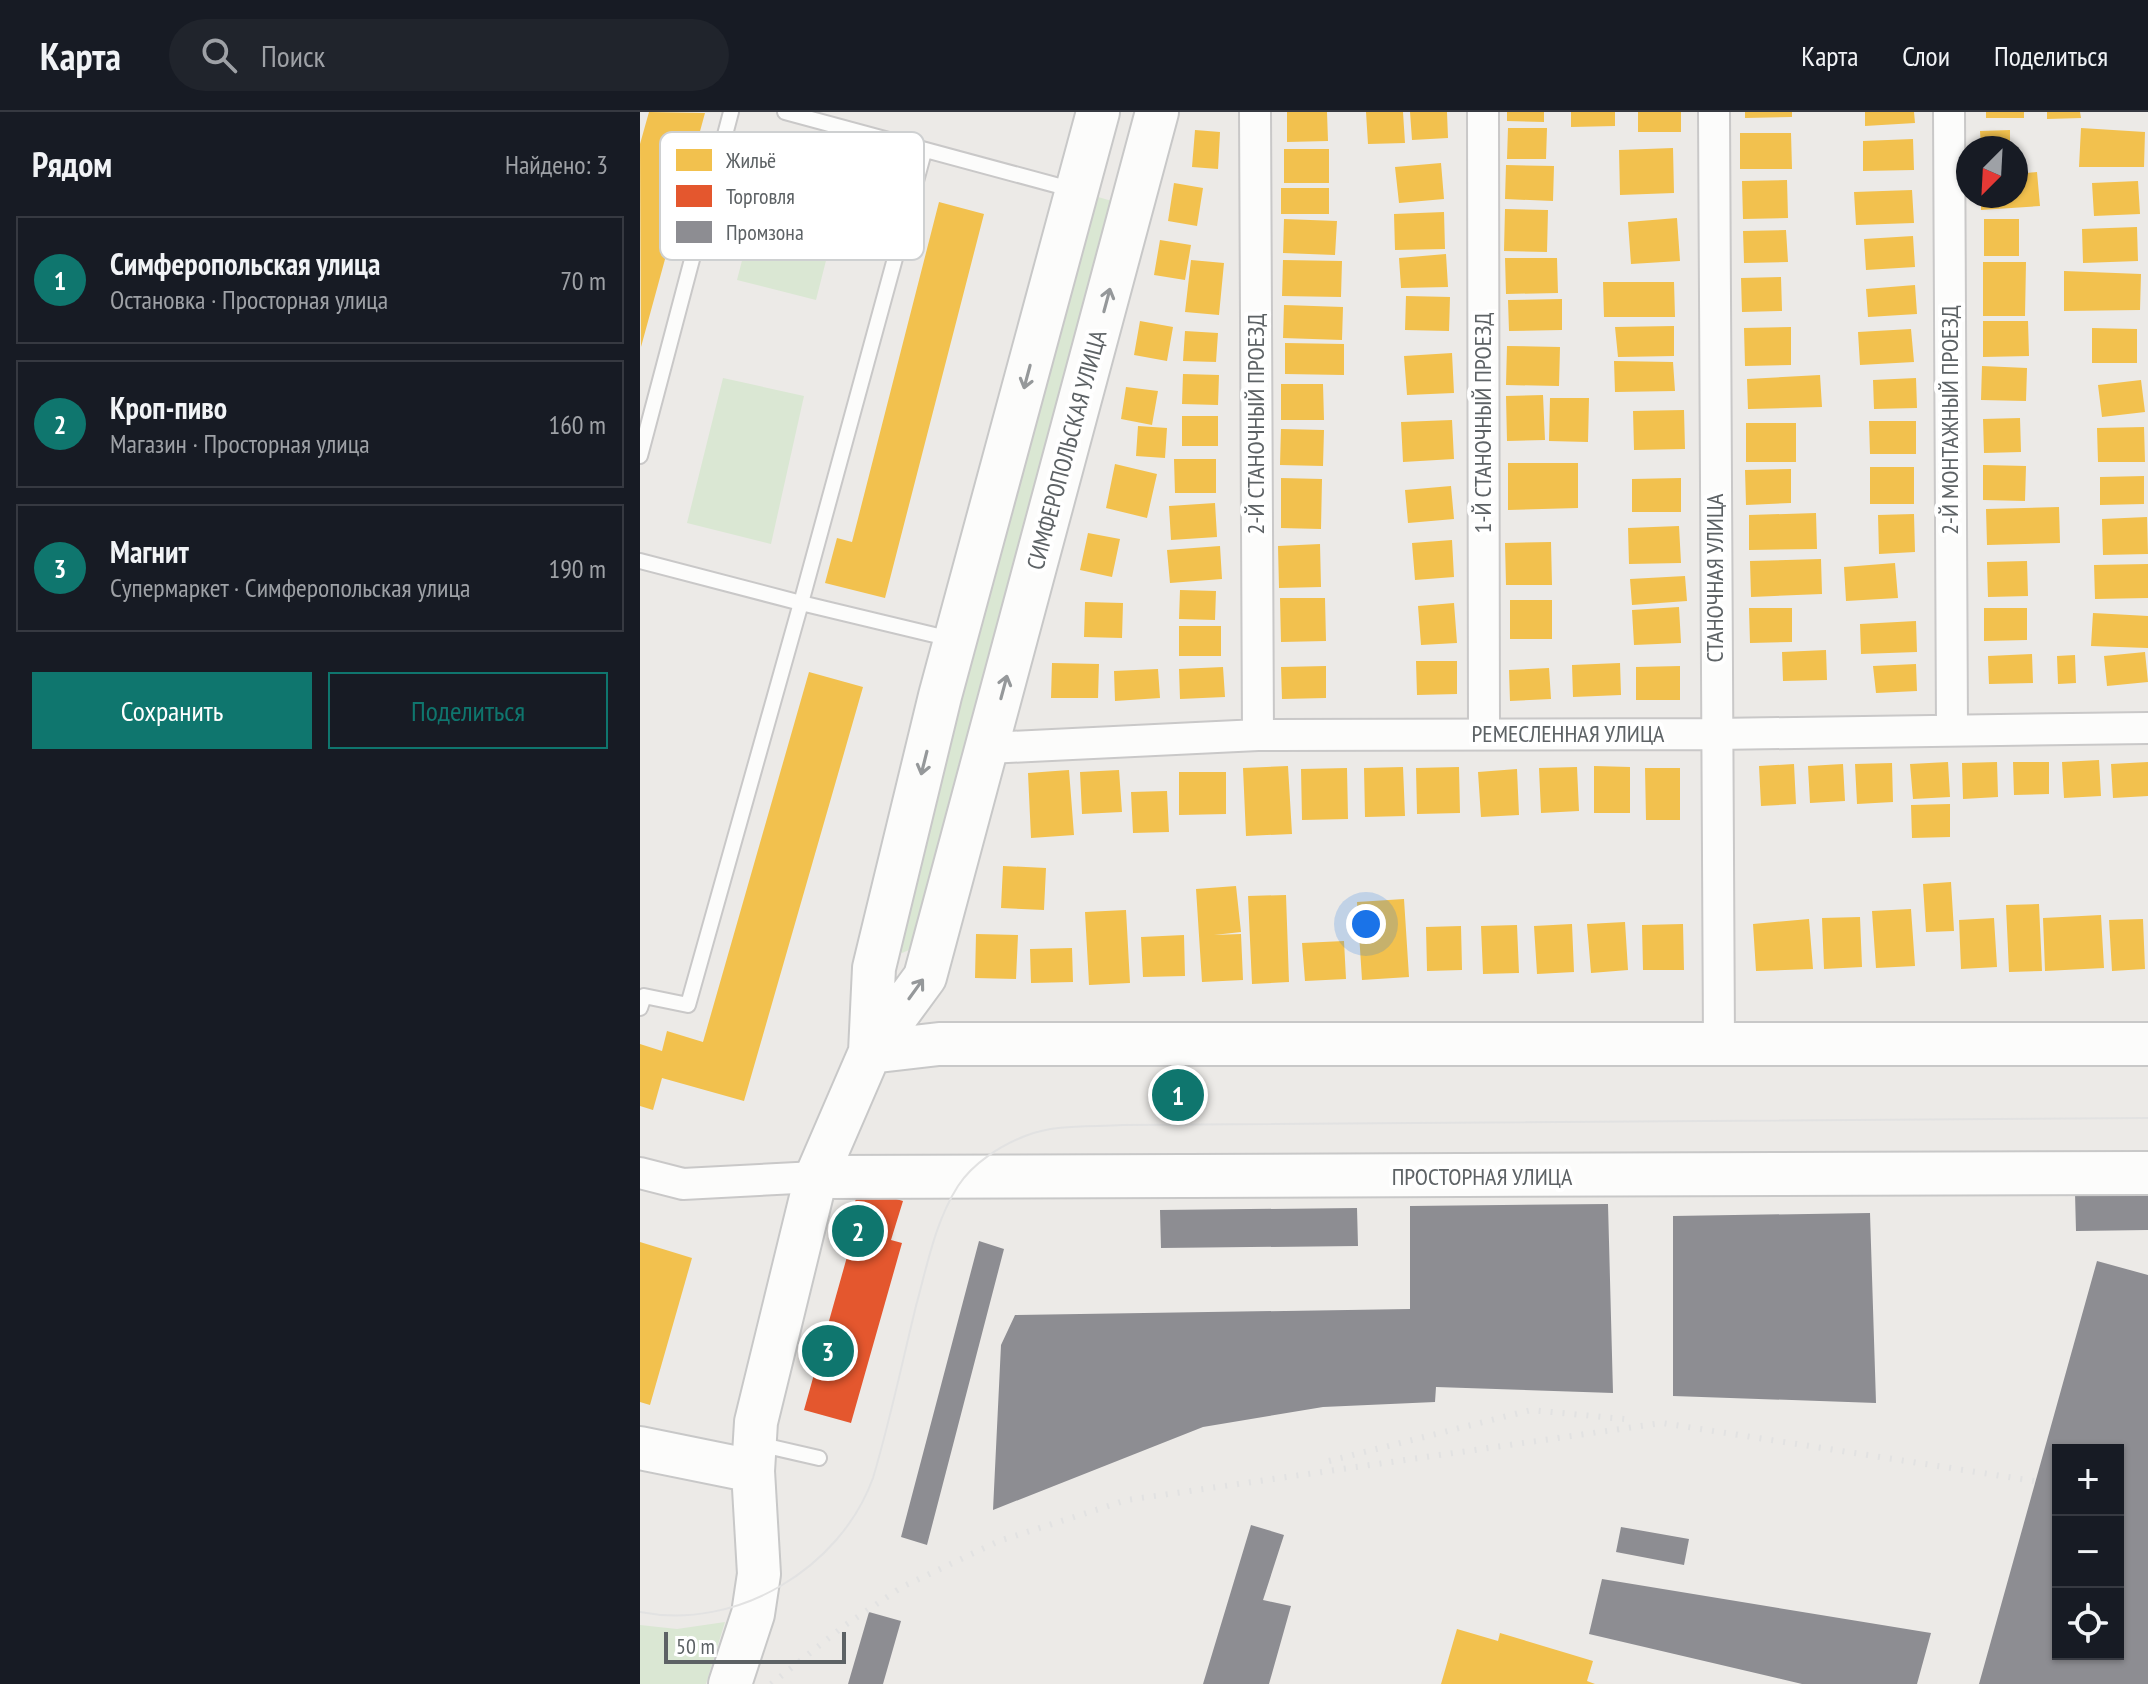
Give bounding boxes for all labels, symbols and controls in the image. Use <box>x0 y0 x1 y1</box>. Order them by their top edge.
search box <box>169 19 729 91</box>
text: Карта <box>40 31 121 80</box>
icon: search <box>197 33 241 77</box>
text: Поиск <box>261 36 325 75</box>
text: Карта <box>1801 37 1858 74</box>
text: Слои <box>1902 37 1950 74</box>
text: Поделиться <box>1994 37 2108 74</box>
legend <box>660 132 924 260</box>
north arrow <box>1956 136 2028 208</box>
text: Рядом <box>32 142 112 186</box>
text: Жильё <box>725 146 776 174</box>
text: Найдено: 3 <box>505 148 608 181</box>
text: Торговля <box>726 182 795 210</box>
text: Промзона <box>726 218 804 246</box>
text: Симферопольская улица <box>110 244 380 283</box>
text: 1 <box>54 264 66 297</box>
text: 70 m <box>560 264 606 297</box>
text: Остановка · Просторная улица <box>110 283 388 316</box>
one-way arrow <box>1100 287 1115 313</box>
street label: 2-Й МОНТАЖНЫЙ ПРОЕЗД <box>1934 305 1965 535</box>
street label: 1-Й СТАНОЧНЫЙ ПРОЕЗД <box>1467 313 1498 533</box>
street label: 2-Й СТАНОЧНЫЙ ПРОЕЗД <box>1240 314 1271 534</box>
street label: СИМФЕРОПОЛЬСКАЯ УЛИЦА <box>1020 326 1114 573</box>
one-way arrow <box>1019 363 1034 389</box>
text: Кроп-пиво <box>110 388 227 427</box>
text: 2 <box>54 408 66 441</box>
text: 160 m <box>548 408 606 441</box>
text: Магазин · Просторная улица <box>110 427 370 460</box>
street label: СТАНОЧНАЯ УЛИЦА <box>1699 493 1730 662</box>
text: Магнит <box>110 532 189 571</box>
text: 3 <box>54 552 66 585</box>
text: 190 m <box>548 552 606 585</box>
text: Супермаркет · Симферопольская улица <box>110 571 470 604</box>
button: Сохранить <box>32 672 312 749</box>
button: Поделиться <box>328 672 608 749</box>
one-way arrow <box>998 674 1013 700</box>
street label: РЕМЕСЛЕННАЯ УЛИЦА <box>1472 718 1665 749</box>
one-way arrow <box>915 750 930 775</box>
your location <box>1346 904 1386 944</box>
one-way arrow <box>907 979 924 1000</box>
pin: 1 <box>1152 1065 1204 1125</box>
street label: ПРОСТОРНАЯ УЛИЦА <box>1392 1161 1573 1192</box>
pin: 2 <box>832 1201 884 1261</box>
pin: 3 <box>802 1321 854 1381</box>
map controls <box>2052 1444 2124 1660</box>
button: + <box>2052 1444 2124 1516</box>
button: − <box>2052 1516 2124 1588</box>
button: locate <box>2052 1588 2124 1660</box>
scale bar <box>664 1628 846 1664</box>
text: 50 m <box>676 1632 715 1660</box>

